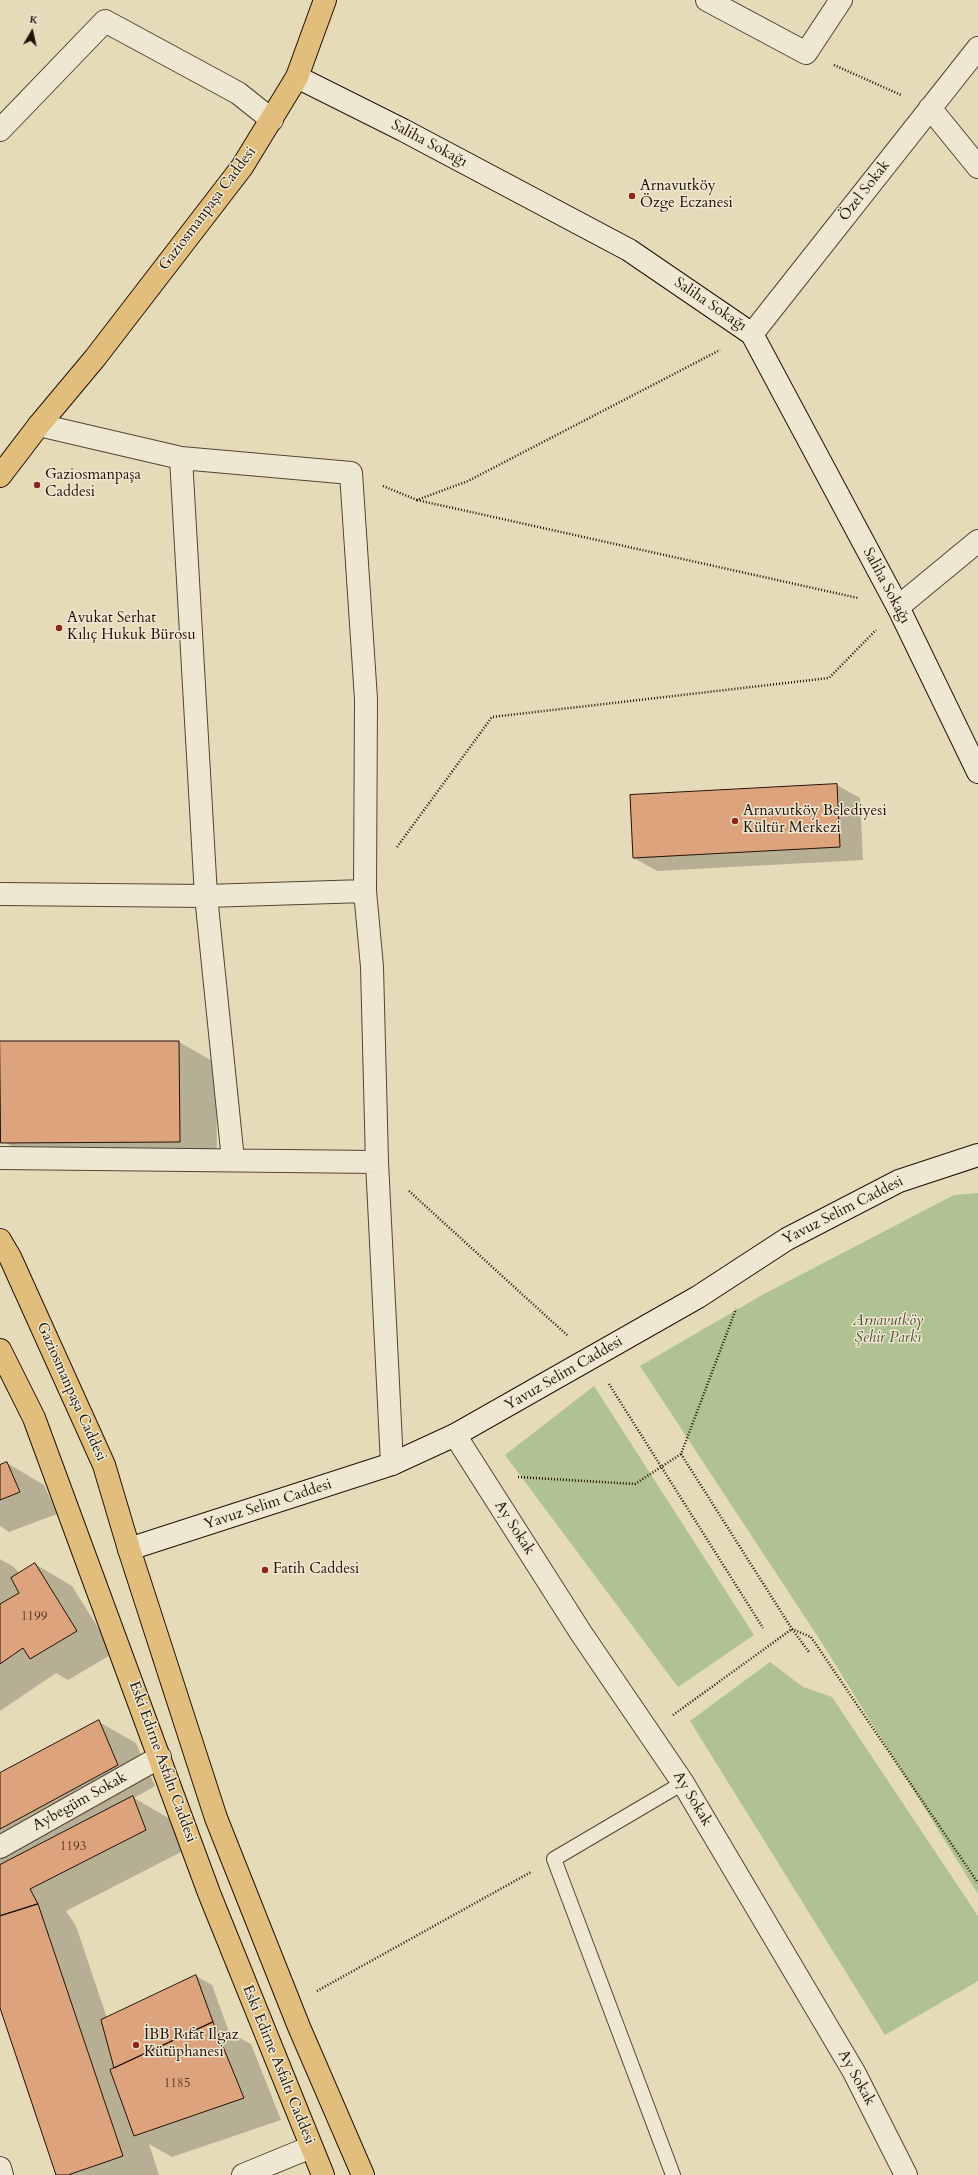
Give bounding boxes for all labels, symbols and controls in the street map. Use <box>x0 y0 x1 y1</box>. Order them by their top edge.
north arrow <box>12 12 52 52</box>
text: K <box>28 12 40 28</box>
street label: Saliha Sokağı <box>388 116 470 172</box>
street label: Gaziosmanpaşa Caddesi <box>156 144 260 274</box>
street label: Özel Sokak <box>836 157 894 225</box>
place label: Arnavutköy Özge Eczanesi <box>640 178 733 213</box>
marker: Arnavutköy Özge Eczanesi <box>627 191 637 201</box>
street label: Saliha Sokağı <box>670 274 750 336</box>
place label: Gaziosmanpaşa Caddesi <box>45 467 141 502</box>
marker: Gaziosmanpaşa Caddesi <box>32 480 42 490</box>
street label: Saliha Sokağı <box>858 545 914 627</box>
place label: Avukat Serhat Kılıç Hukuk Bürosu <box>67 610 196 645</box>
marker: Avukat Serhat Kılıç Hukuk Bürosu <box>54 623 64 633</box>
place label: Arnavutköy Belediyesi Kültür Merkezi <box>743 803 887 838</box>
marker: Arnavutköy Belediyesi Kültür Merkezi <box>730 816 740 826</box>
street label: Yavuz Selim Caddesi <box>780 1173 906 1249</box>
park label: Arnavutköy Şehir Parkı <box>853 1313 923 1348</box>
street label: Gaziosmanpaşa Caddesi <box>32 1320 110 1464</box>
street label: Yavuz Selim Caddesi <box>502 1333 626 1415</box>
street label: Yavuz Selim Caddesi <box>202 1476 334 1534</box>
street label: Ay Sokak <box>490 1498 538 1558</box>
place label: Fatih Caddesi <box>273 1561 359 1579</box>
marker: Fatih Caddesi <box>260 1565 270 1575</box>
house number: 1199 <box>21 1609 47 1625</box>
street label: Eski Edirne Asfaltı Caddesi <box>124 1679 200 1845</box>
street label: Ay Sokak <box>669 1768 715 1830</box>
street label: Aybegüm Sokak <box>30 1769 130 1835</box>
house number: 1193 <box>60 1839 86 1855</box>
street label: Eski Edirne Asfaltı Caddesi <box>238 1983 318 2147</box>
place label: İBB Rıfat Ilgaz Kütüphanesi <box>144 2027 238 2062</box>
marker: İBB Rıfat Ilgaz Kütüphanesi <box>131 2040 141 2050</box>
street label: Ay Sokak <box>833 2047 879 2109</box>
house number: 1185 <box>164 2076 190 2092</box>

